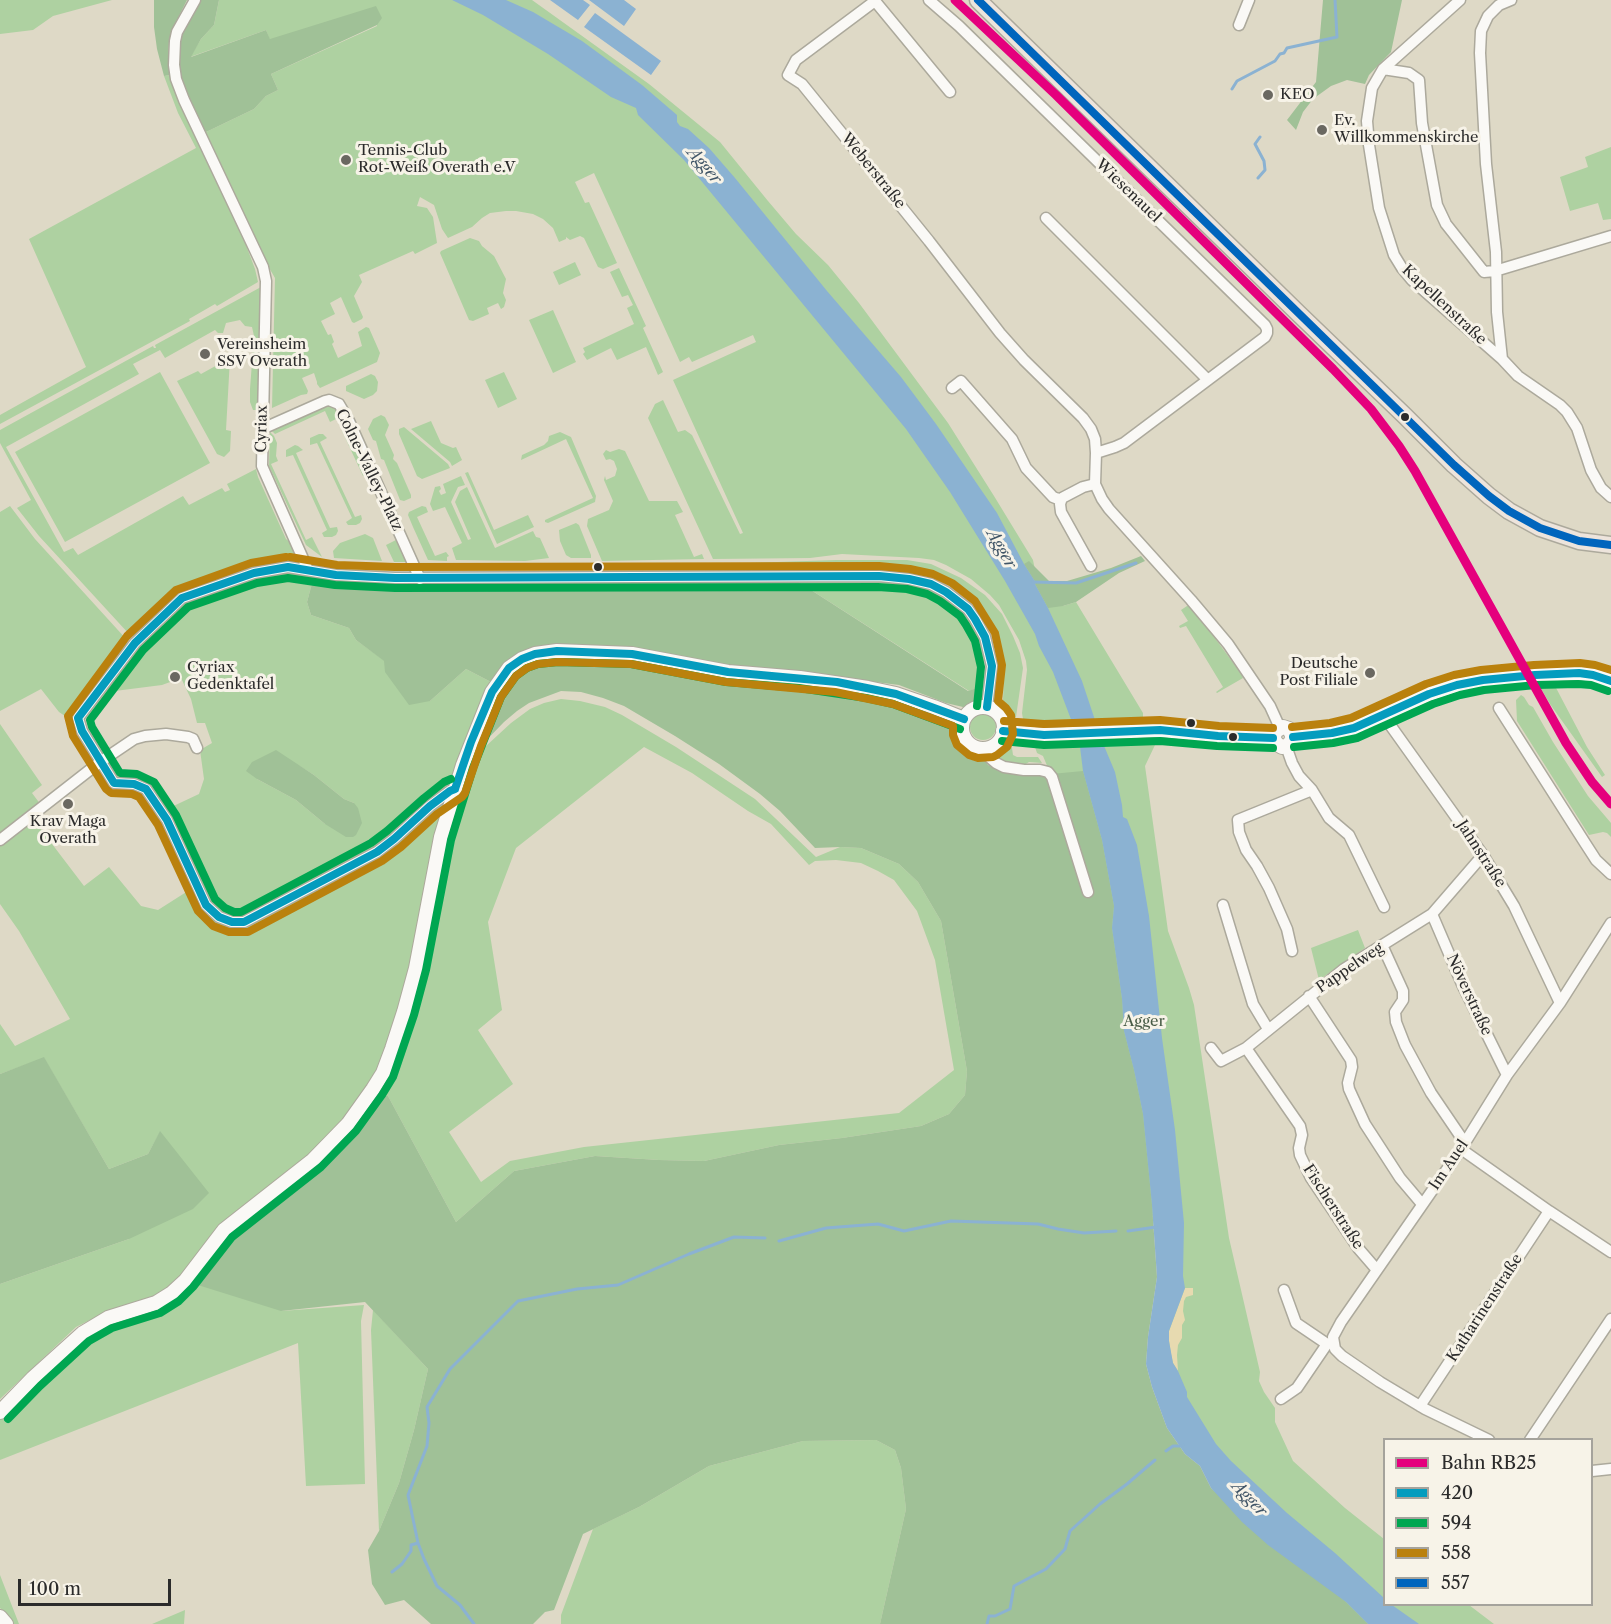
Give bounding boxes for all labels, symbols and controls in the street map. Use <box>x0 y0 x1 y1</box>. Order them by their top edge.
place label: KEO <box>1280 86 1314 104</box>
marker: KEO <box>1261 88 1275 102</box>
place label: Ev. Willkommenskirche <box>1334 112 1478 147</box>
marker: Ev. Willkommenskirche <box>1315 123 1329 137</box>
street label: Weberstraße <box>837 130 909 212</box>
place label: Tennis-Club Rot-Weiß Overath e.V <box>358 142 515 177</box>
water label: Agger <box>683 144 725 188</box>
marker: Tennis-Club Rot-Weiß Overath e.V <box>339 153 353 167</box>
street label: Wiesenauel <box>1092 155 1164 227</box>
street label: Kapellenstraße <box>1398 261 1490 349</box>
place label: Vereinsheim SSV Overath <box>217 336 307 371</box>
marker: Vereinsheim SSV Overath <box>198 347 212 361</box>
street label: Cyriax <box>253 405 271 453</box>
street label: Colne-Valley-Platz <box>332 406 406 534</box>
unlabelled marker <box>1399 411 1411 423</box>
water label: Agger <box>982 526 1020 572</box>
unlabelled marker <box>592 561 604 573</box>
place label: Deutsche Post Filiale <box>1279 655 1358 690</box>
place label: Cyriax Gedenktafel <box>187 659 274 694</box>
marker: Deutsche Post Filiale <box>1363 666 1377 680</box>
marker: Cyriax Gedenktafel <box>168 670 182 684</box>
unlabelled marker <box>1185 717 1197 729</box>
unlabelled marker <box>1227 731 1239 743</box>
marker: Krav Maga Overath <box>61 797 75 811</box>
place label: Krav Maga Overath <box>30 813 106 848</box>
street label: Jahnstraße <box>1453 817 1509 891</box>
street label: Pappelweg <box>1313 939 1387 997</box>
street label: Növerstraße <box>1442 951 1496 1039</box>
park label: Agger <box>1123 1013 1165 1031</box>
street label: Im Auel <box>1426 1137 1472 1193</box>
street label: Fischerstraße <box>1299 1161 1367 1253</box>
street label: Katharinenstraße <box>1443 1251 1527 1365</box>
legend <box>1383 1438 1593 1606</box>
text: Bahn RB25 <box>1441 1452 1536 1474</box>
water label: Agger <box>1227 1477 1271 1521</box>
text: 420 <box>1441 1482 1473 1504</box>
text: 594 <box>1441 1512 1472 1534</box>
text: 558 <box>1441 1542 1471 1564</box>
scale bar <box>21 1567 174 1605</box>
text: 557 <box>1441 1572 1469 1594</box>
text: 100 m <box>29 1578 81 1600</box>

